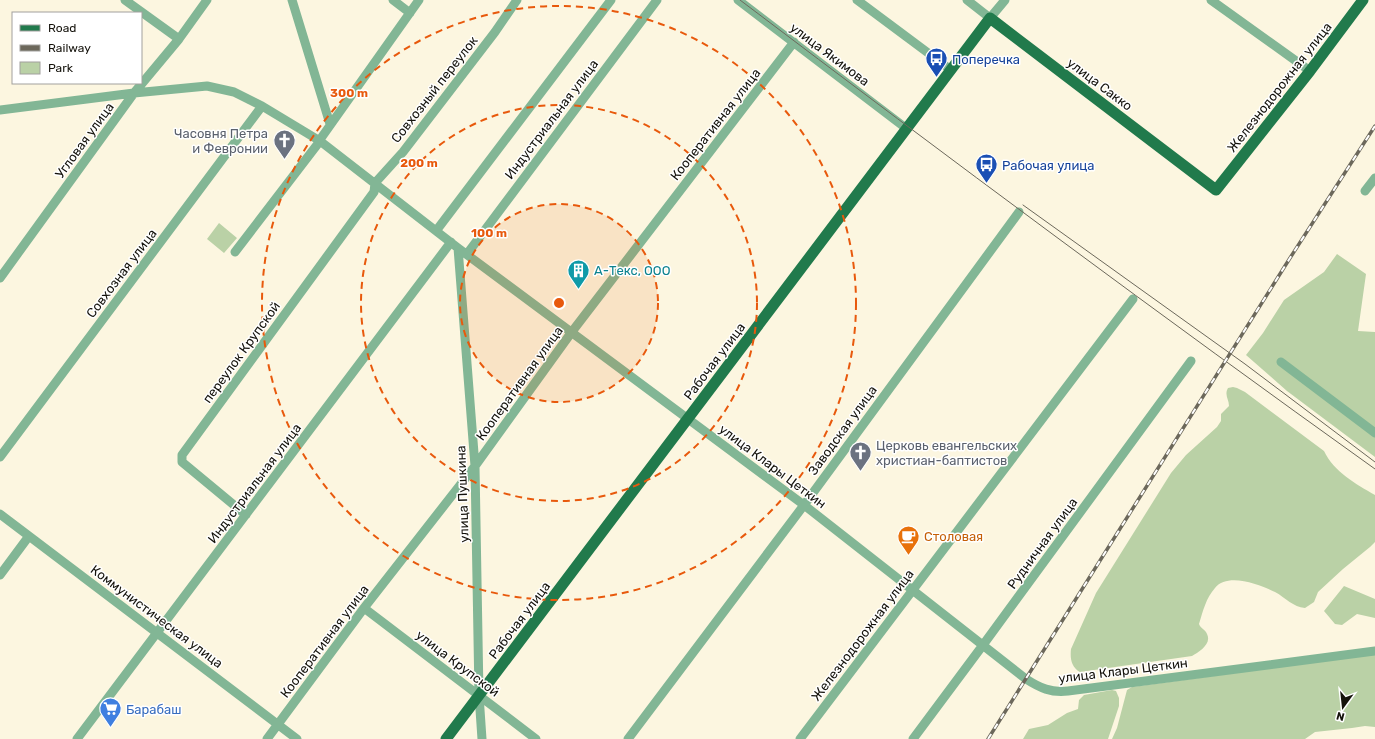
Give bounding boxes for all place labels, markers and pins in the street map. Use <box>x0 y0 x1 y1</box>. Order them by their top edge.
bus stop icon: Поперечка <box>924 46 950 79</box>
place label: Поперечка <box>952 52 1020 67</box>
place label: Часовня Петра и Февронии <box>174 126 268 156</box>
church icon: Часовня Петра и Февронии <box>271 127 297 160</box>
bus stop icon: Рабочая улица <box>973 152 999 185</box>
place label: Рабочая улица <box>1002 158 1095 173</box>
building icon: А-Текс, ООО <box>566 257 592 290</box>
place label: А-Текс, ООО <box>594 263 671 278</box>
centre of rings <box>552 296 566 310</box>
place label: Церковь евангельских христиан-баптистов <box>876 438 1017 468</box>
church icon: Церковь евангельских христиан-баптистов <box>847 439 873 472</box>
cafe icon: Столовая <box>895 523 921 556</box>
place label: Столовая <box>924 529 983 544</box>
supermarket icon: Барабаш <box>98 696 124 729</box>
place label: Барабаш <box>126 702 181 717</box>

